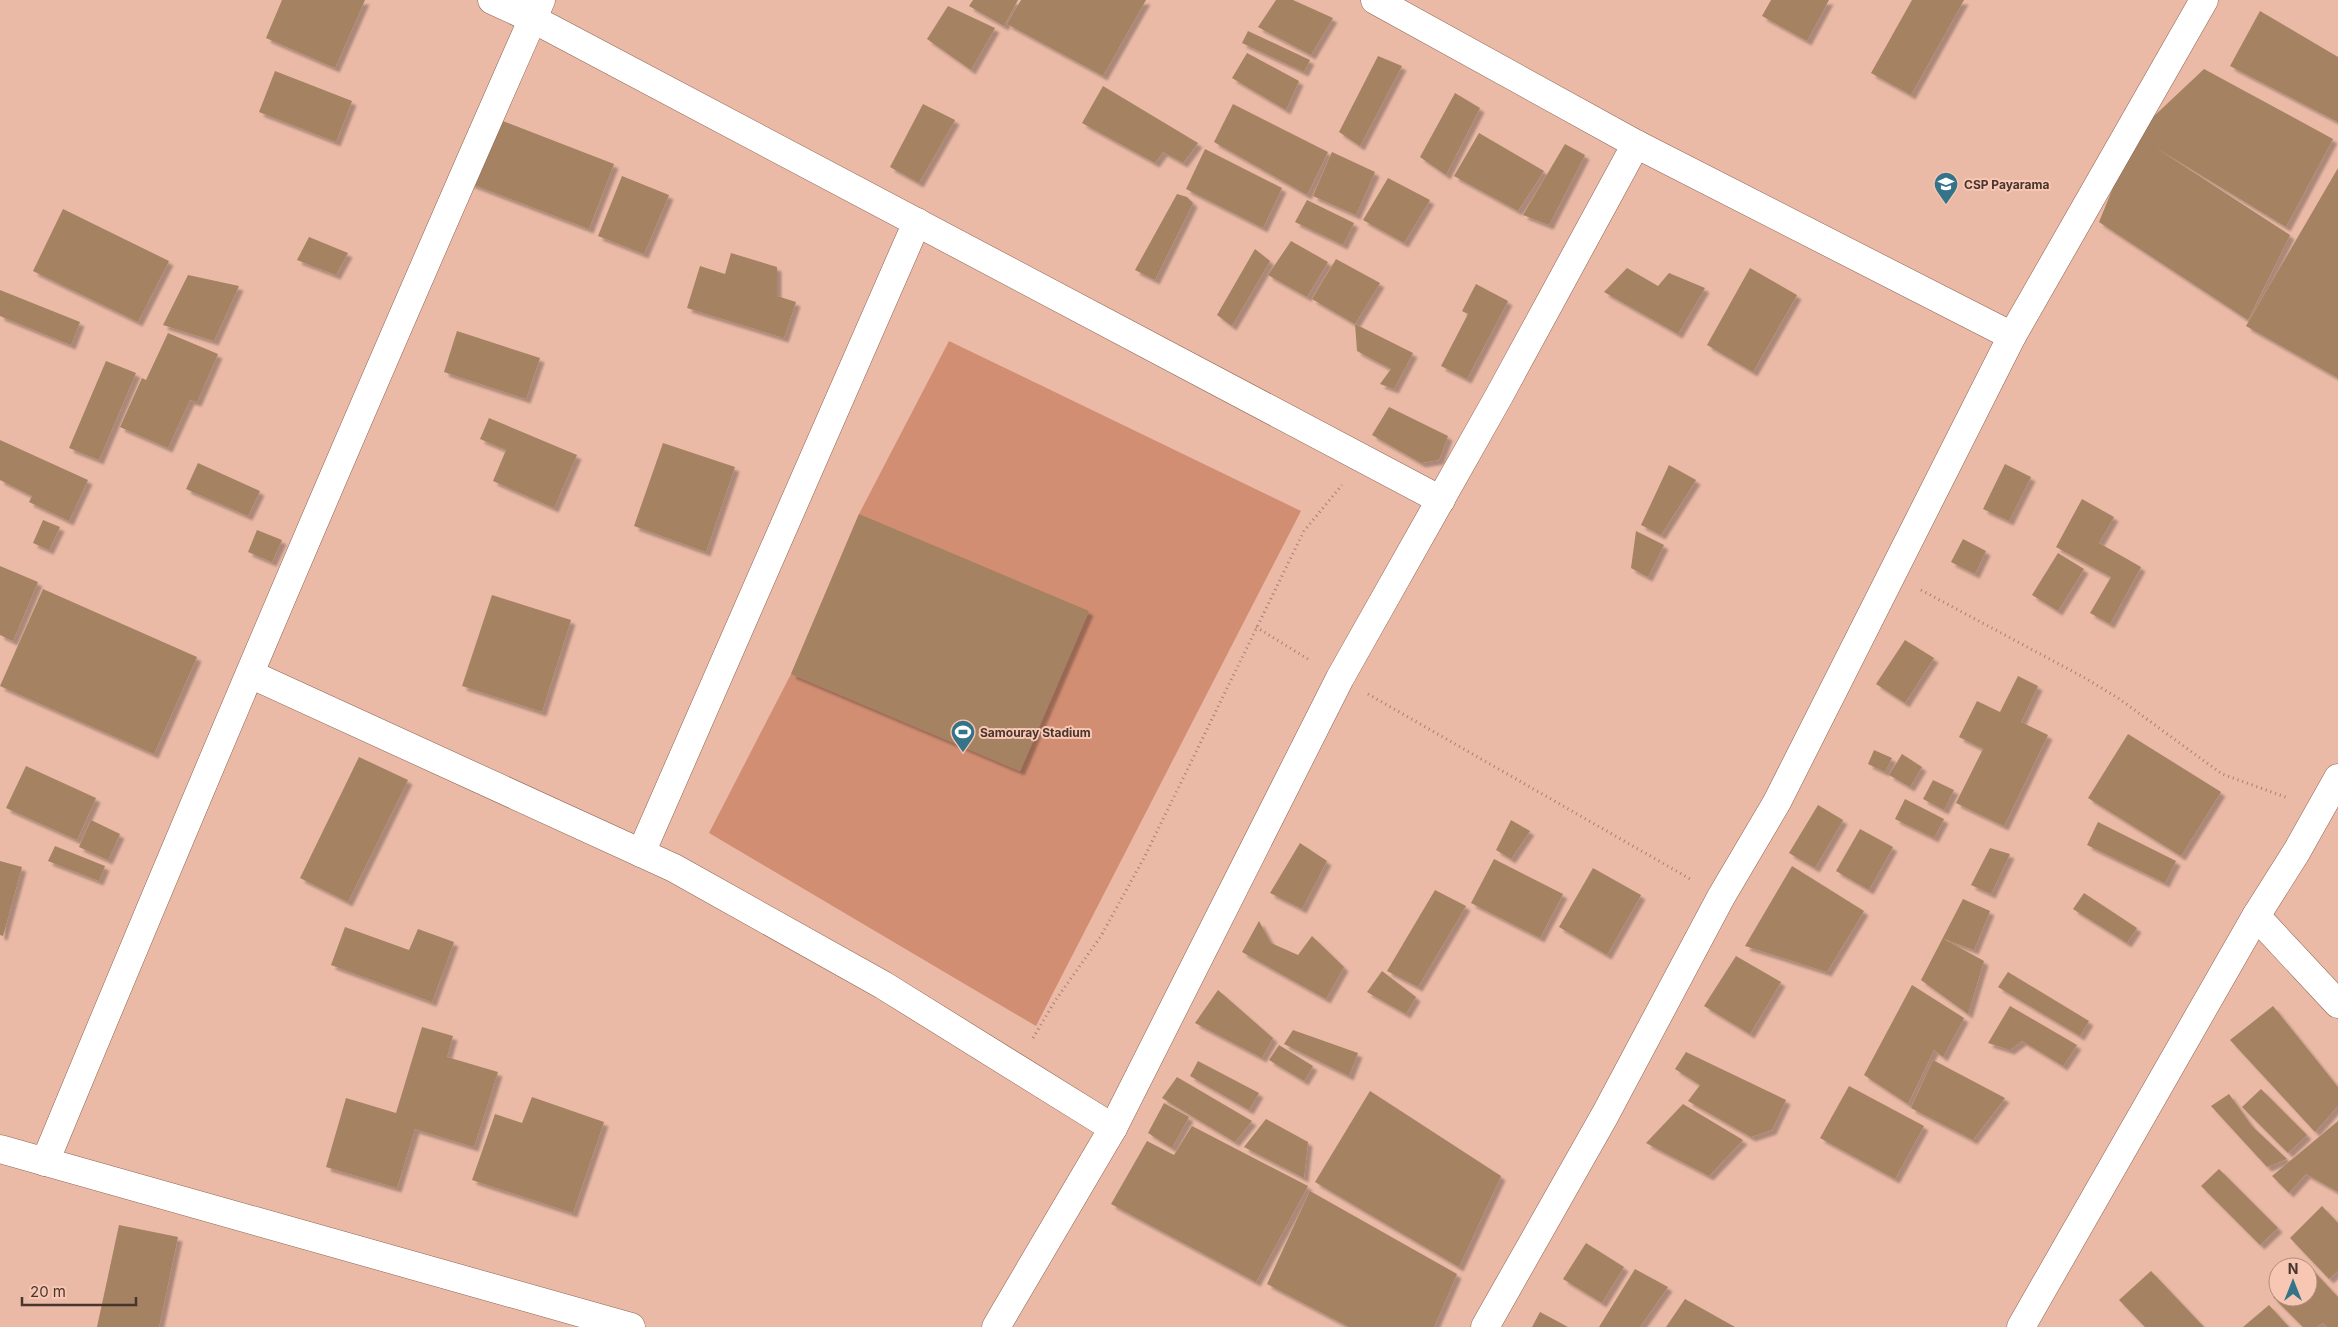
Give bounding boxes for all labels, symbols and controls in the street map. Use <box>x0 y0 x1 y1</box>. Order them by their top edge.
school or university icon: CSP Payarama <box>1933 171 1959 205</box>
place label: CSP Payarama <box>1964 177 2049 192</box>
sports icon: Samouray Stadium <box>950 719 976 753</box>
place label: Samouray Stadium <box>980 725 1091 740</box>
north arrow <box>2268 1257 2318 1307</box>
text: N <box>2288 1260 2298 1277</box>
scale bar <box>22 1274 136 1306</box>
text: 20 m <box>30 1282 66 1301</box>

